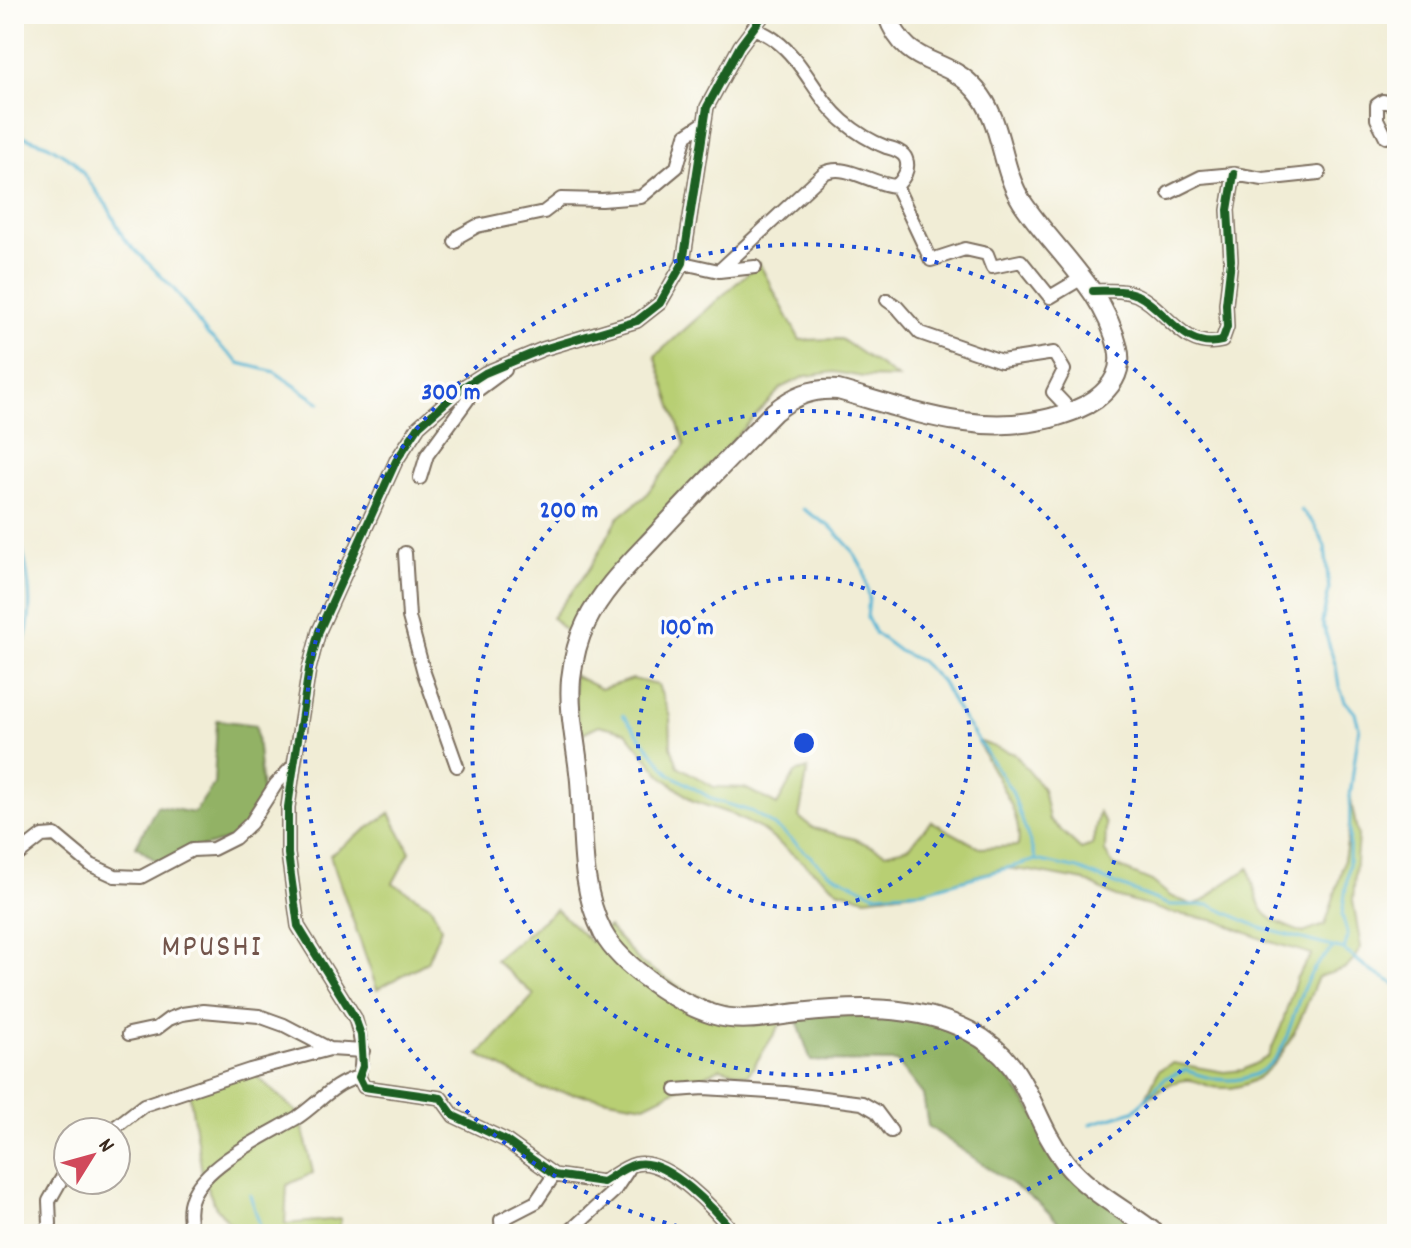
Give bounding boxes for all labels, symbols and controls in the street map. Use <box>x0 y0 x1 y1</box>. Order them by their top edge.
text: 300 m <box>422 377 480 411</box>
text: 200 m <box>540 495 598 529</box>
text: 100 m <box>660 612 714 646</box>
centre of rings <box>790 729 818 757</box>
district label: MPUSHI <box>161 926 263 972</box>
north arrow <box>52 1116 132 1196</box>
text: N <box>90 1132 121 1160</box>

